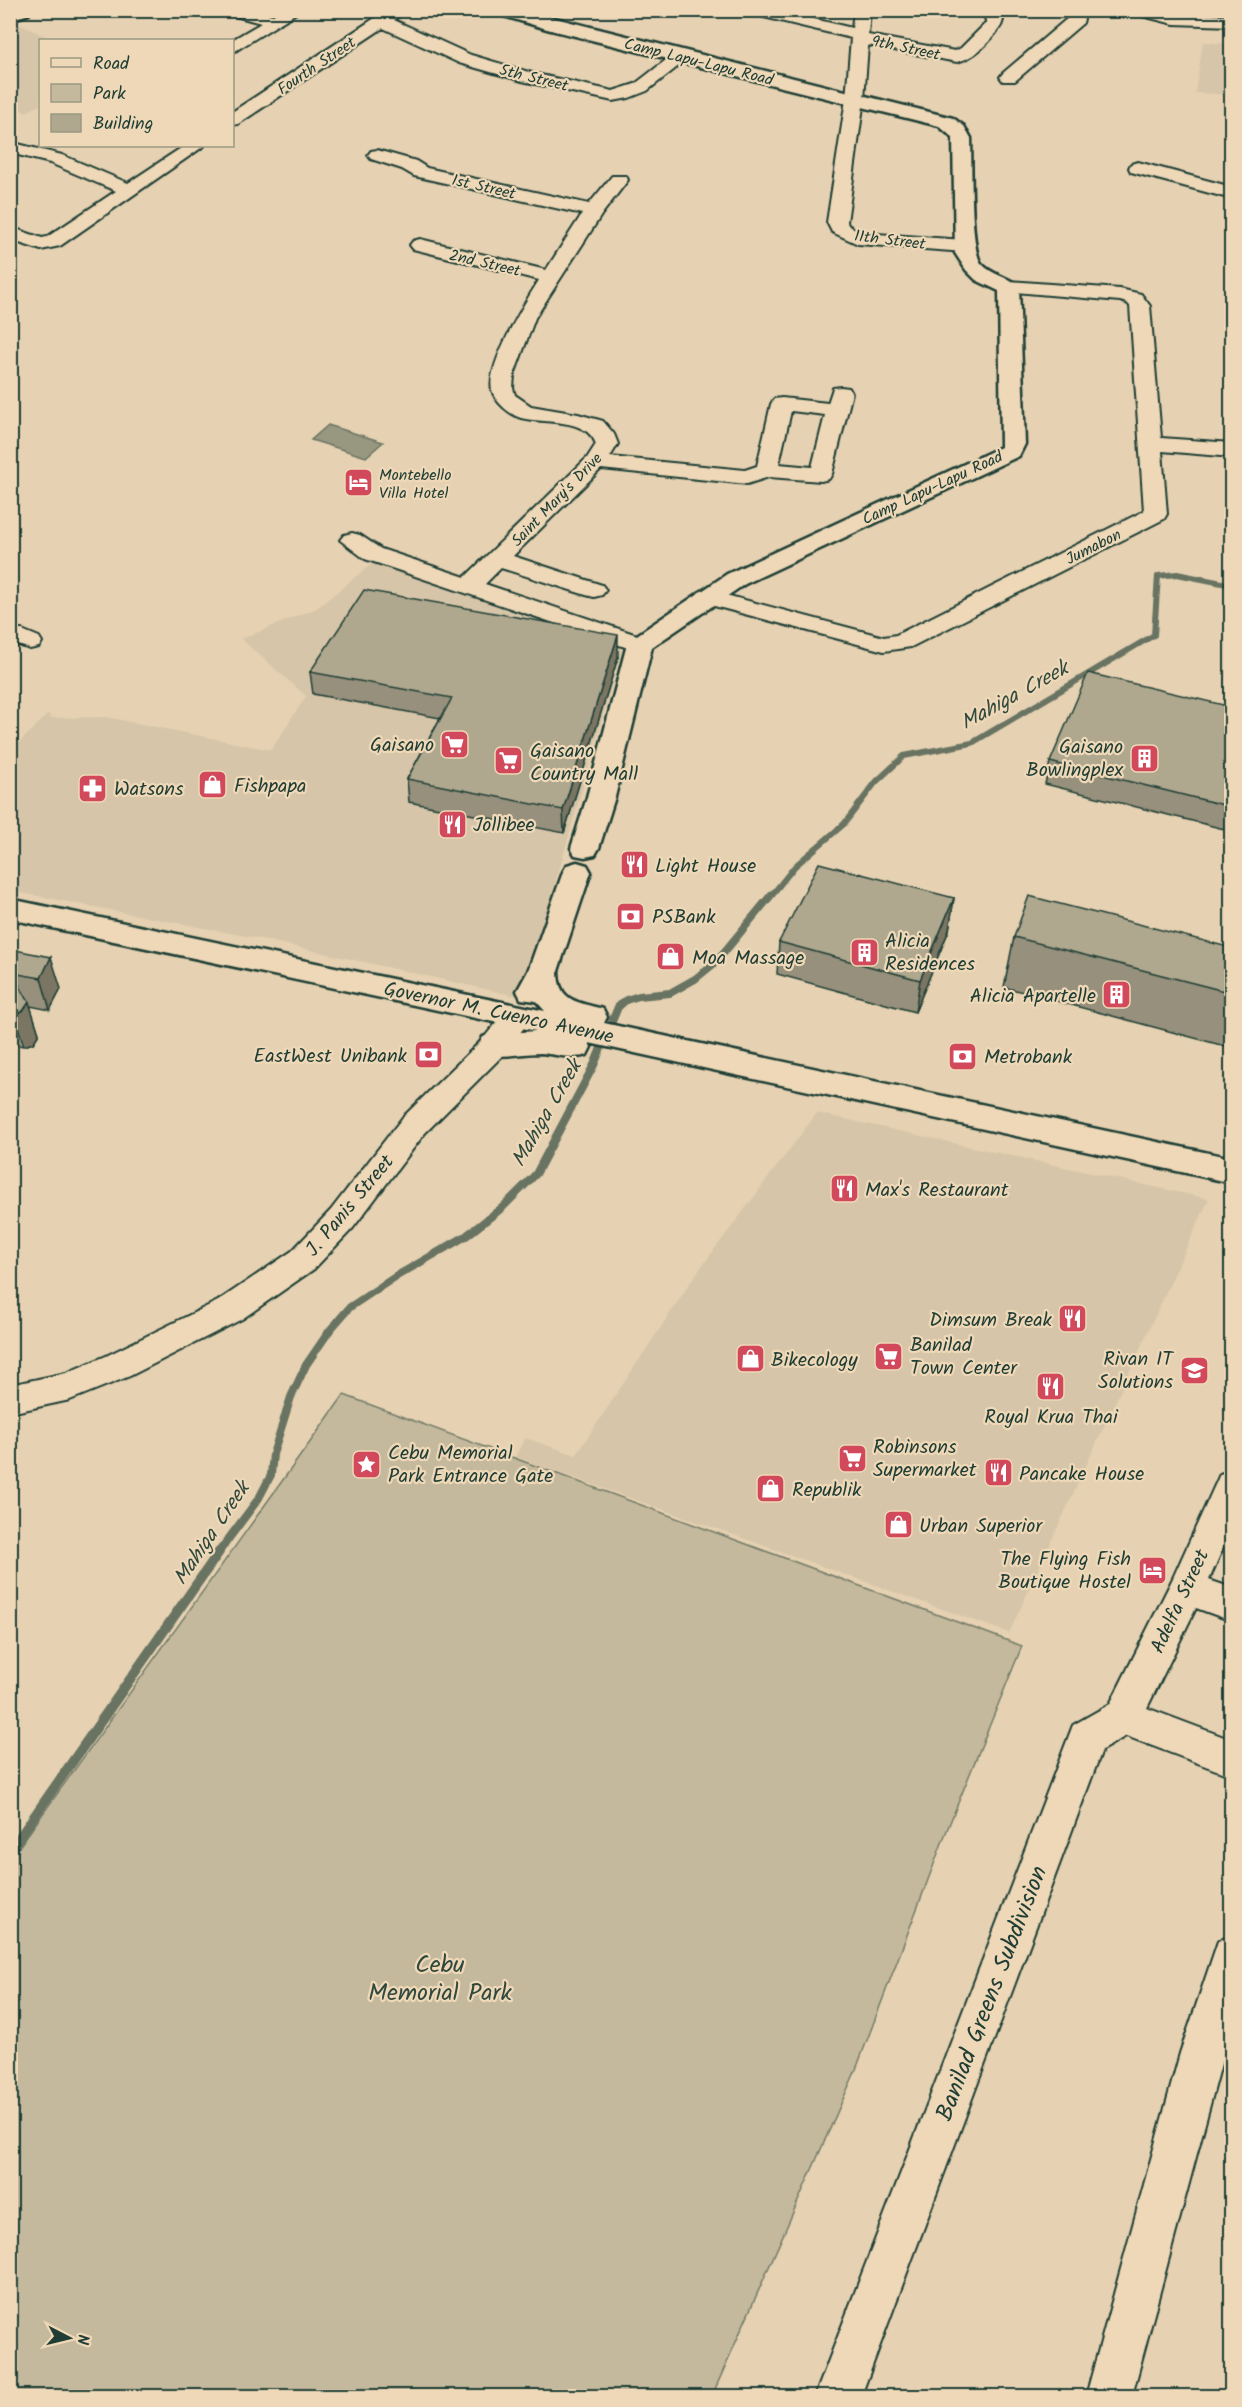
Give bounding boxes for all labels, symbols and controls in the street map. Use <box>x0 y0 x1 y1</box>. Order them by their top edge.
street label: 9th Street <box>869 29 943 68</box>
street label: Fourth Street <box>272 30 362 102</box>
street label: Camp Lapu-Lapu Road <box>621 32 777 93</box>
legend <box>39 39 234 147</box>
text: Road <box>93 50 130 79</box>
street label: 5th Street <box>496 58 572 99</box>
text: Park <box>93 80 126 109</box>
text: Building <box>93 110 153 139</box>
street label: 1st Street <box>449 168 519 207</box>
street label: 11th Street <box>853 224 928 257</box>
street label: 2nd Street <box>446 243 524 284</box>
street label: Camp Lapu-Lapu Road <box>858 444 1008 532</box>
street label: Saint Mary's Drive <box>505 447 609 553</box>
place label: Montebello Villa Hotel <box>379 463 451 506</box>
hotel icon: Montebello Villa Hotel <box>342 467 374 499</box>
street label: Jumabon <box>1061 523 1126 572</box>
water label: Mahiga Creek <box>955 651 1078 740</box>
supermarket icon: Gaisano <box>439 728 471 760</box>
place label: Gaisano <box>370 730 434 762</box>
place label: Gaisano Bowlingplex <box>1026 732 1123 787</box>
place label: Gaisano Country Mall <box>530 736 638 791</box>
building icon: Gaisano Bowlingplex <box>1128 742 1160 774</box>
supermarket icon: Gaisano Country Mall <box>493 745 525 777</box>
shop icon: Fishpapa <box>197 769 229 801</box>
place label: Fishpapa <box>234 771 306 803</box>
pharmacy icon: Watsons <box>77 772 109 804</box>
place label: Watsons <box>114 774 184 806</box>
restaurant icon: Jollibee <box>436 808 468 840</box>
place label: Jollibee <box>473 810 534 842</box>
restaurant icon: Light House <box>618 849 650 881</box>
place label: Light House <box>655 851 756 883</box>
bank icon: PSBank <box>615 900 647 932</box>
place label: PSBank <box>652 902 716 934</box>
place label: Alicia Residences <box>885 926 975 981</box>
building icon: Alicia Residences <box>848 936 880 968</box>
shop icon: Moa Massage <box>655 941 687 973</box>
place label: Moa Massage <box>692 943 804 975</box>
street label: Governor M. Cuenco Avenue <box>381 974 617 1054</box>
building icon: Alicia Apartelle <box>1101 979 1133 1011</box>
place label: Alicia Apartelle <box>970 981 1096 1013</box>
bank icon: EastWest Unibank <box>412 1039 444 1071</box>
bank icon: Metrobank <box>947 1040 979 1072</box>
place label: EastWest Unibank <box>253 1041 408 1073</box>
place label: Metrobank <box>984 1042 1073 1074</box>
water label: Mahiga Creek <box>503 1051 593 1174</box>
street label: J. Panis Street <box>298 1148 403 1264</box>
restaurant icon: Max's Restaurant <box>828 1173 860 1205</box>
place label: Max's Restaurant <box>865 1175 1009 1207</box>
restaurant icon: Dimsum Break <box>1057 1303 1089 1335</box>
place label: Dimsum Break <box>929 1305 1053 1337</box>
place label: Banilad Town Center <box>910 1330 1018 1385</box>
supermarket icon: Banilad Town Center <box>873 1340 905 1372</box>
shop icon: Bikecology <box>734 1343 766 1375</box>
place label: Rivan IT Solutions <box>1098 1344 1175 1399</box>
place label: Bikecology <box>771 1345 858 1377</box>
school or university icon: Rivan IT Solutions <box>1178 1354 1210 1386</box>
restaurant icon: Royal Krua Thai <box>1035 1370 1067 1402</box>
place label: Royal Krua Thai <box>984 1402 1119 1434</box>
place label: Robinsons Supermarket <box>873 1432 977 1487</box>
place label: Cebu Memorial Park Entrance Gate <box>388 1438 553 1493</box>
supermarket icon: Robinsons Supermarket <box>836 1442 868 1474</box>
place icon: Cebu Memorial Park Entrance Gate <box>351 1448 383 1480</box>
restaurant icon: Pancake House <box>982 1457 1014 1489</box>
place label: Pancake House <box>1019 1459 1144 1491</box>
water label: Mahiga Creek <box>165 1473 261 1592</box>
shop icon: Republik <box>755 1473 787 1505</box>
place label: Republik <box>792 1475 862 1507</box>
shop icon: Urban Superior <box>882 1509 914 1541</box>
place label: Urban Superior <box>919 1511 1043 1543</box>
place label: The Flying Fish Boutique Hostel <box>998 1544 1131 1599</box>
street label: Adelfa Street <box>1143 1544 1219 1659</box>
hotel icon: The Flying Fish Boutique Hostel <box>1136 1554 1168 1586</box>
street label: Banilad Greens Subdivision <box>926 1860 1059 2127</box>
park label: Cebu Memorial Park <box>368 1946 513 2013</box>
north arrow <box>39 2308 99 2368</box>
text: N <box>69 2333 95 2346</box>

